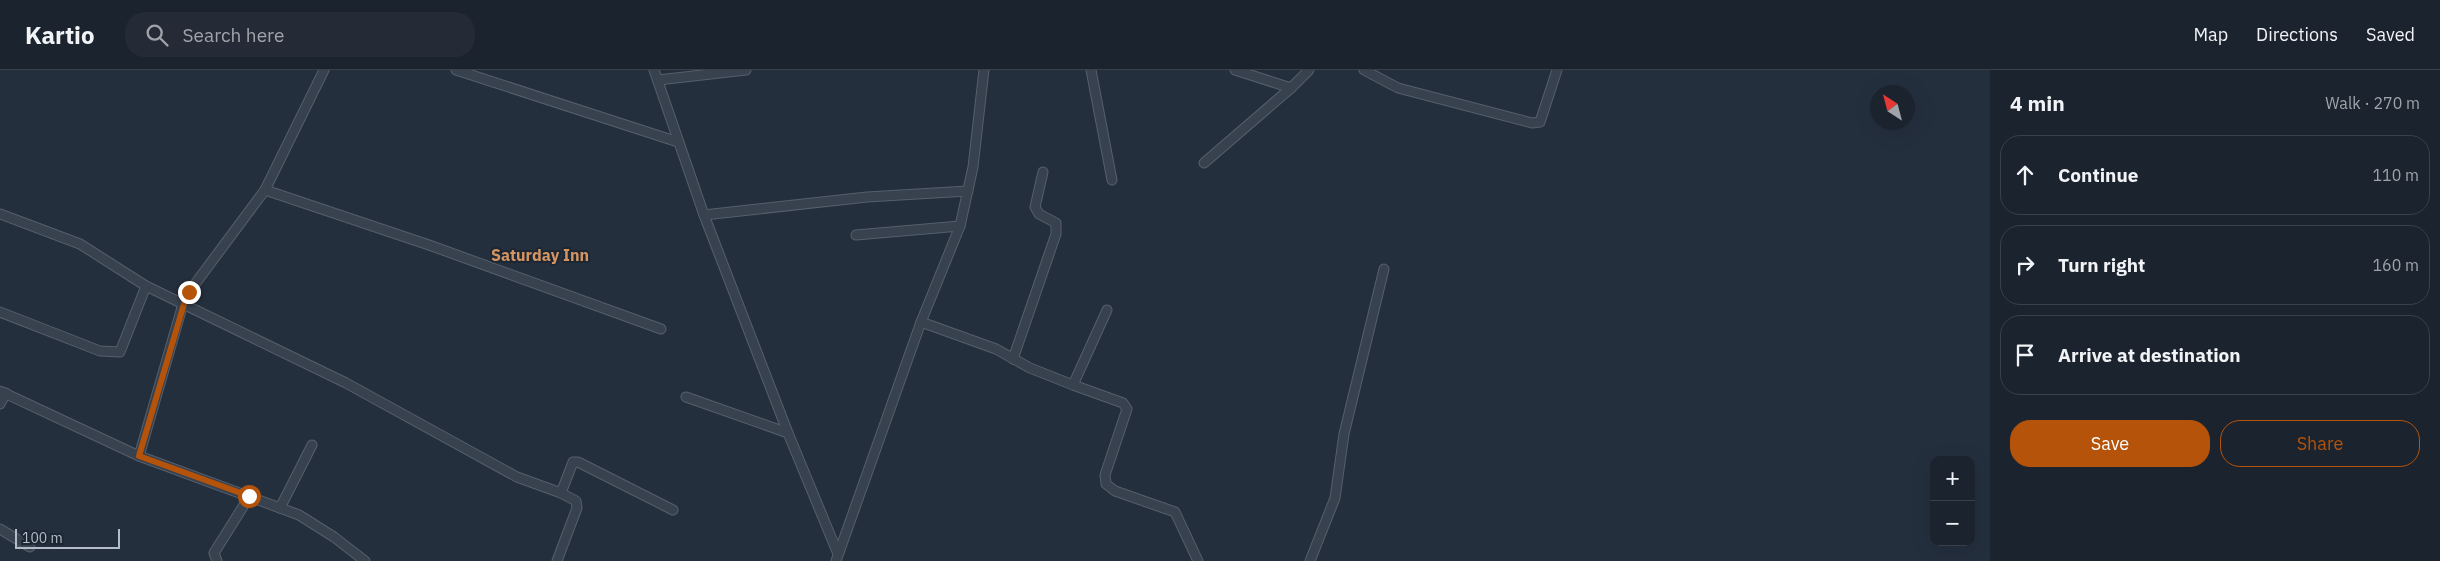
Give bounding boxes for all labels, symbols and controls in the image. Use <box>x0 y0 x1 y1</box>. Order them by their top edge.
search box <box>125 12 475 57</box>
text: Kartio <box>25 19 95 51</box>
icon: search <box>143 21 171 49</box>
text: Search here <box>183 23 284 47</box>
text: Map <box>2193 23 2228 46</box>
text: Directions <box>2256 23 2338 46</box>
text: Saved <box>2366 23 2415 46</box>
north arrow <box>1870 85 1915 130</box>
text: 4 min <box>2010 89 2065 117</box>
text: Walk · 270 m <box>2325 93 2420 113</box>
icon: ahead <box>2011 161 2039 189</box>
text: Continue <box>2058 163 2138 187</box>
text: 110 m <box>2372 165 2419 185</box>
district label: Saturday Inn <box>491 245 589 265</box>
icon: right <box>2011 251 2039 279</box>
text: Turn right <box>2058 253 2145 277</box>
text: 160 m <box>2372 255 2419 275</box>
route end <box>178 281 201 304</box>
icon: arrive <box>2011 341 2039 369</box>
text: Arrive at destination <box>2058 343 2241 367</box>
button: Save <box>2010 420 2210 467</box>
button: Share <box>2220 420 2420 467</box>
map controls <box>1930 456 1975 546</box>
button: + <box>1930 456 1975 501</box>
route start <box>238 485 261 508</box>
button: − <box>1930 501 1975 546</box>
scale bar <box>15 526 120 549</box>
text: 100 m <box>22 529 63 547</box>

